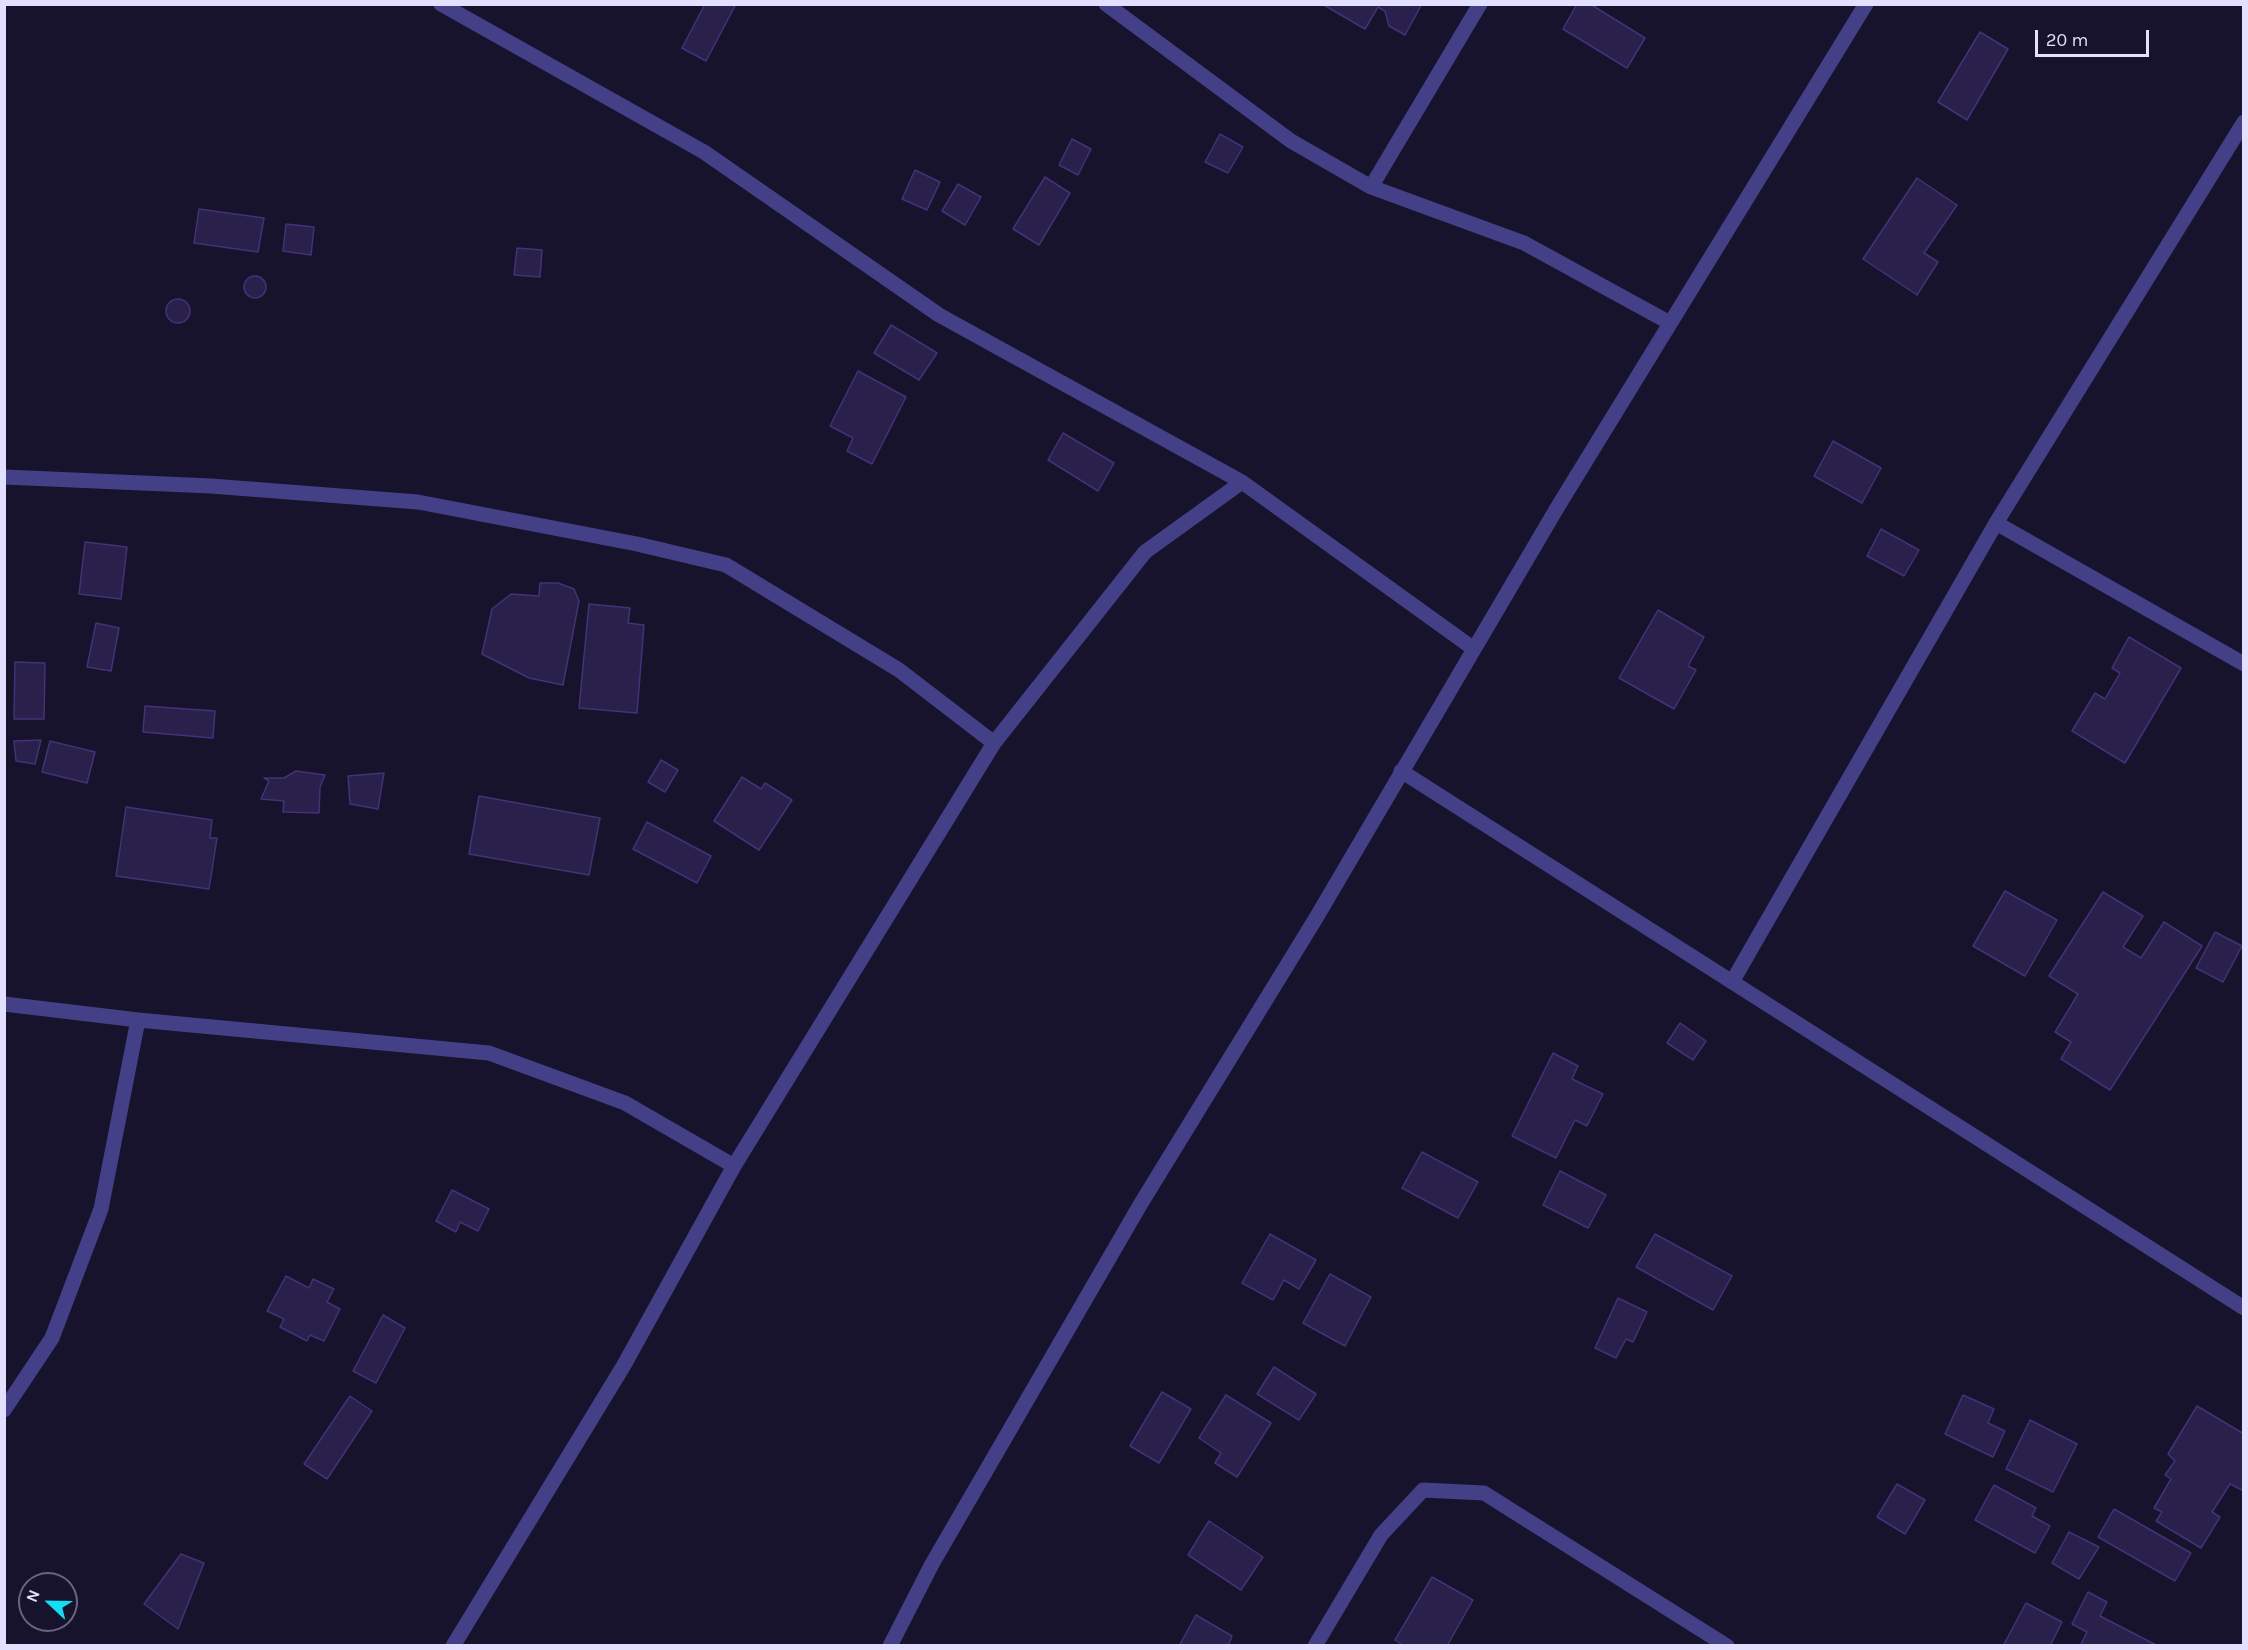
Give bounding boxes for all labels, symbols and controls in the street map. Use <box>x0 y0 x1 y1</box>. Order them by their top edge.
scale bar <box>2038 18 2152 56</box>
text: 20 m <box>2046 29 2088 51</box>
north arrow <box>18 1572 78 1632</box>
text: N <box>22 1587 44 1605</box>

